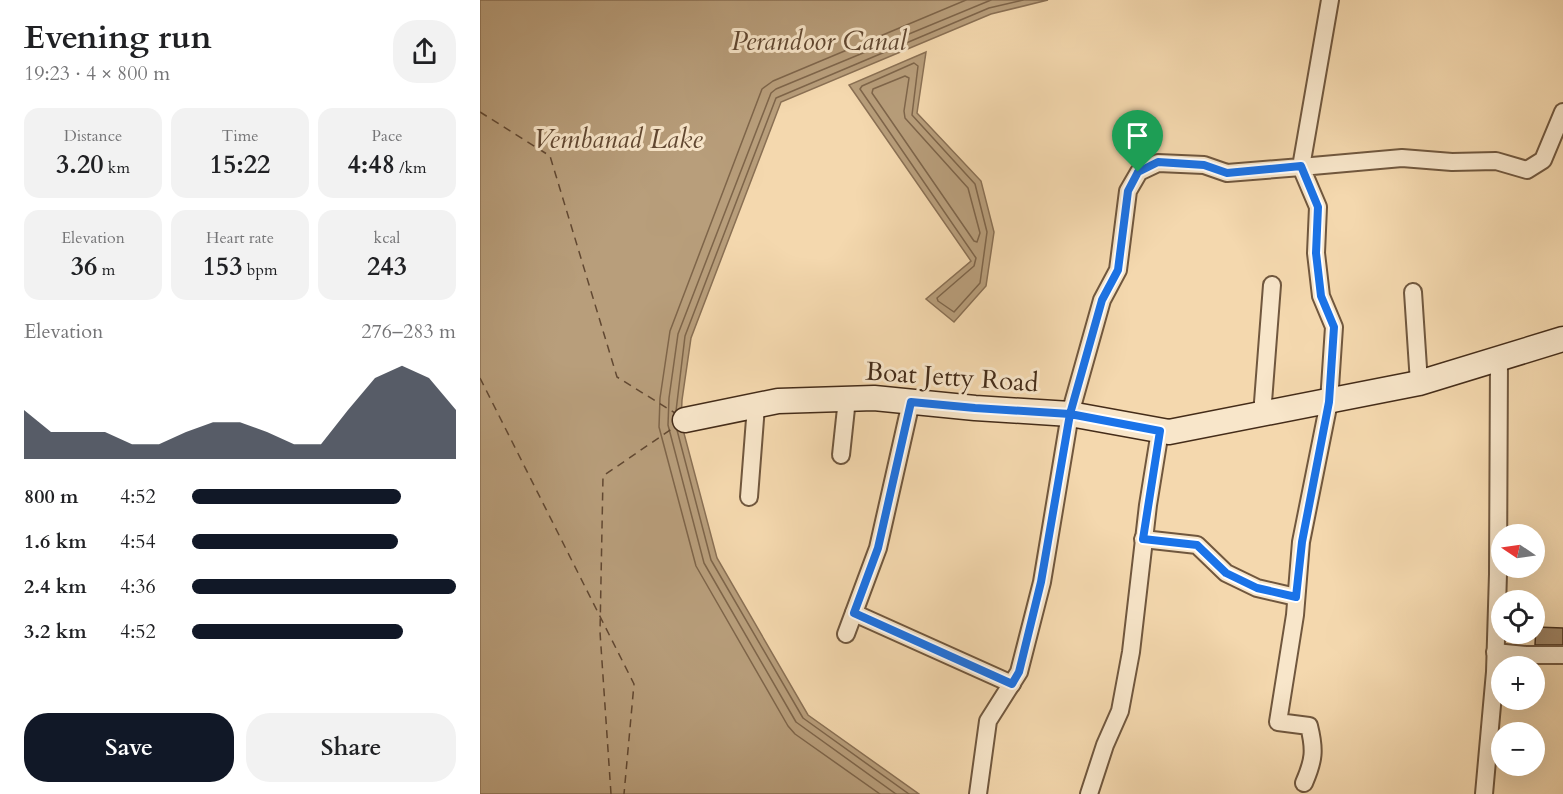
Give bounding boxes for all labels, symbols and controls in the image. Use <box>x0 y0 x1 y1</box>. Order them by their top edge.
text: Evening run <box>24 15 212 60</box>
button: share <box>393 20 456 83</box>
water label: Perandoor Canal <box>731 23 907 60</box>
text: 19:23 · 4 × 800 m <box>24 60 170 87</box>
pin <box>1112 110 1163 172</box>
icon: arrive <box>1121 119 1154 152</box>
water label: Vembanad Lake <box>533 121 703 158</box>
text: Distance <box>64 125 122 147</box>
text: Time <box>221 125 259 147</box>
text: Pace <box>372 125 402 147</box>
text: 3.20 <box>56 147 104 182</box>
text: 15:22 <box>210 147 270 182</box>
text: 4:48 <box>347 147 395 182</box>
text: km <box>104 157 130 179</box>
text: /km <box>395 157 427 179</box>
text: Elevation <box>61 227 125 249</box>
text: Heart rate <box>206 227 274 249</box>
text: kcal <box>374 227 400 249</box>
text: 36 <box>71 249 97 284</box>
text: 153 <box>203 249 243 284</box>
text: 243 <box>367 249 407 284</box>
text: m <box>97 259 115 281</box>
text: bpm <box>243 259 277 281</box>
text: Elevation <box>24 318 103 345</box>
text: 276–283 m <box>361 318 456 345</box>
street label: Boat Jetty Road <box>864 354 1040 401</box>
text: 800 m <box>24 483 79 510</box>
text: 4:52 <box>120 483 156 510</box>
north arrow <box>1491 524 1545 578</box>
map controls <box>1491 524 1545 776</box>
text: 1.6 km <box>24 528 87 555</box>
text: 4:54 <box>120 528 156 555</box>
text: 2.4 km <box>24 573 87 600</box>
text: 4:36 <box>120 573 156 600</box>
button: locate <box>1491 590 1545 644</box>
text: 3.2 km <box>24 618 87 645</box>
text: 4:52 <box>120 618 156 645</box>
button: + <box>1491 656 1545 710</box>
button: Save <box>24 713 234 782</box>
button: Share <box>246 713 456 782</box>
button: − <box>1491 722 1545 776</box>

